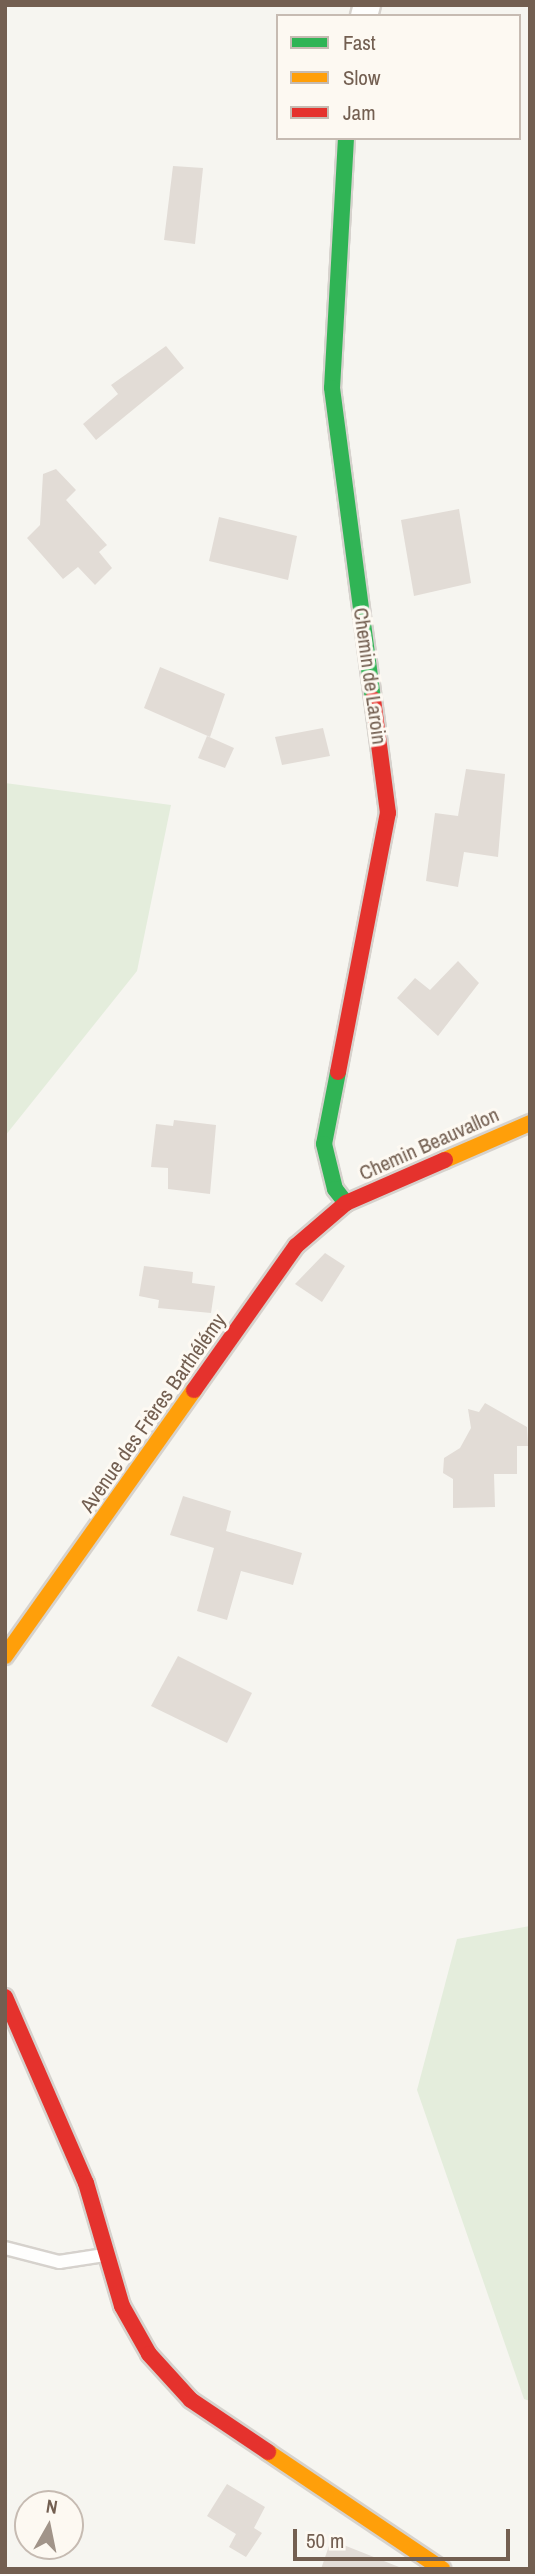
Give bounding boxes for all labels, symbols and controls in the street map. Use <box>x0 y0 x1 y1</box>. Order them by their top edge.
legend <box>276 14 521 140</box>
text: Fast <box>343 28 376 57</box>
text: Slow <box>343 63 380 92</box>
text: Jam <box>343 98 376 127</box>
street label: Chemin de Laroin <box>348 606 392 746</box>
street label: Chemin Beauvallon <box>355 1102 503 1186</box>
street label: Avenue des Frères Barthélémy <box>75 1309 231 1517</box>
north arrow <box>14 2490 84 2560</box>
text: N <box>44 2493 60 2520</box>
scale bar <box>297 2514 514 2558</box>
text: 50 m <box>306 2526 344 2555</box>

